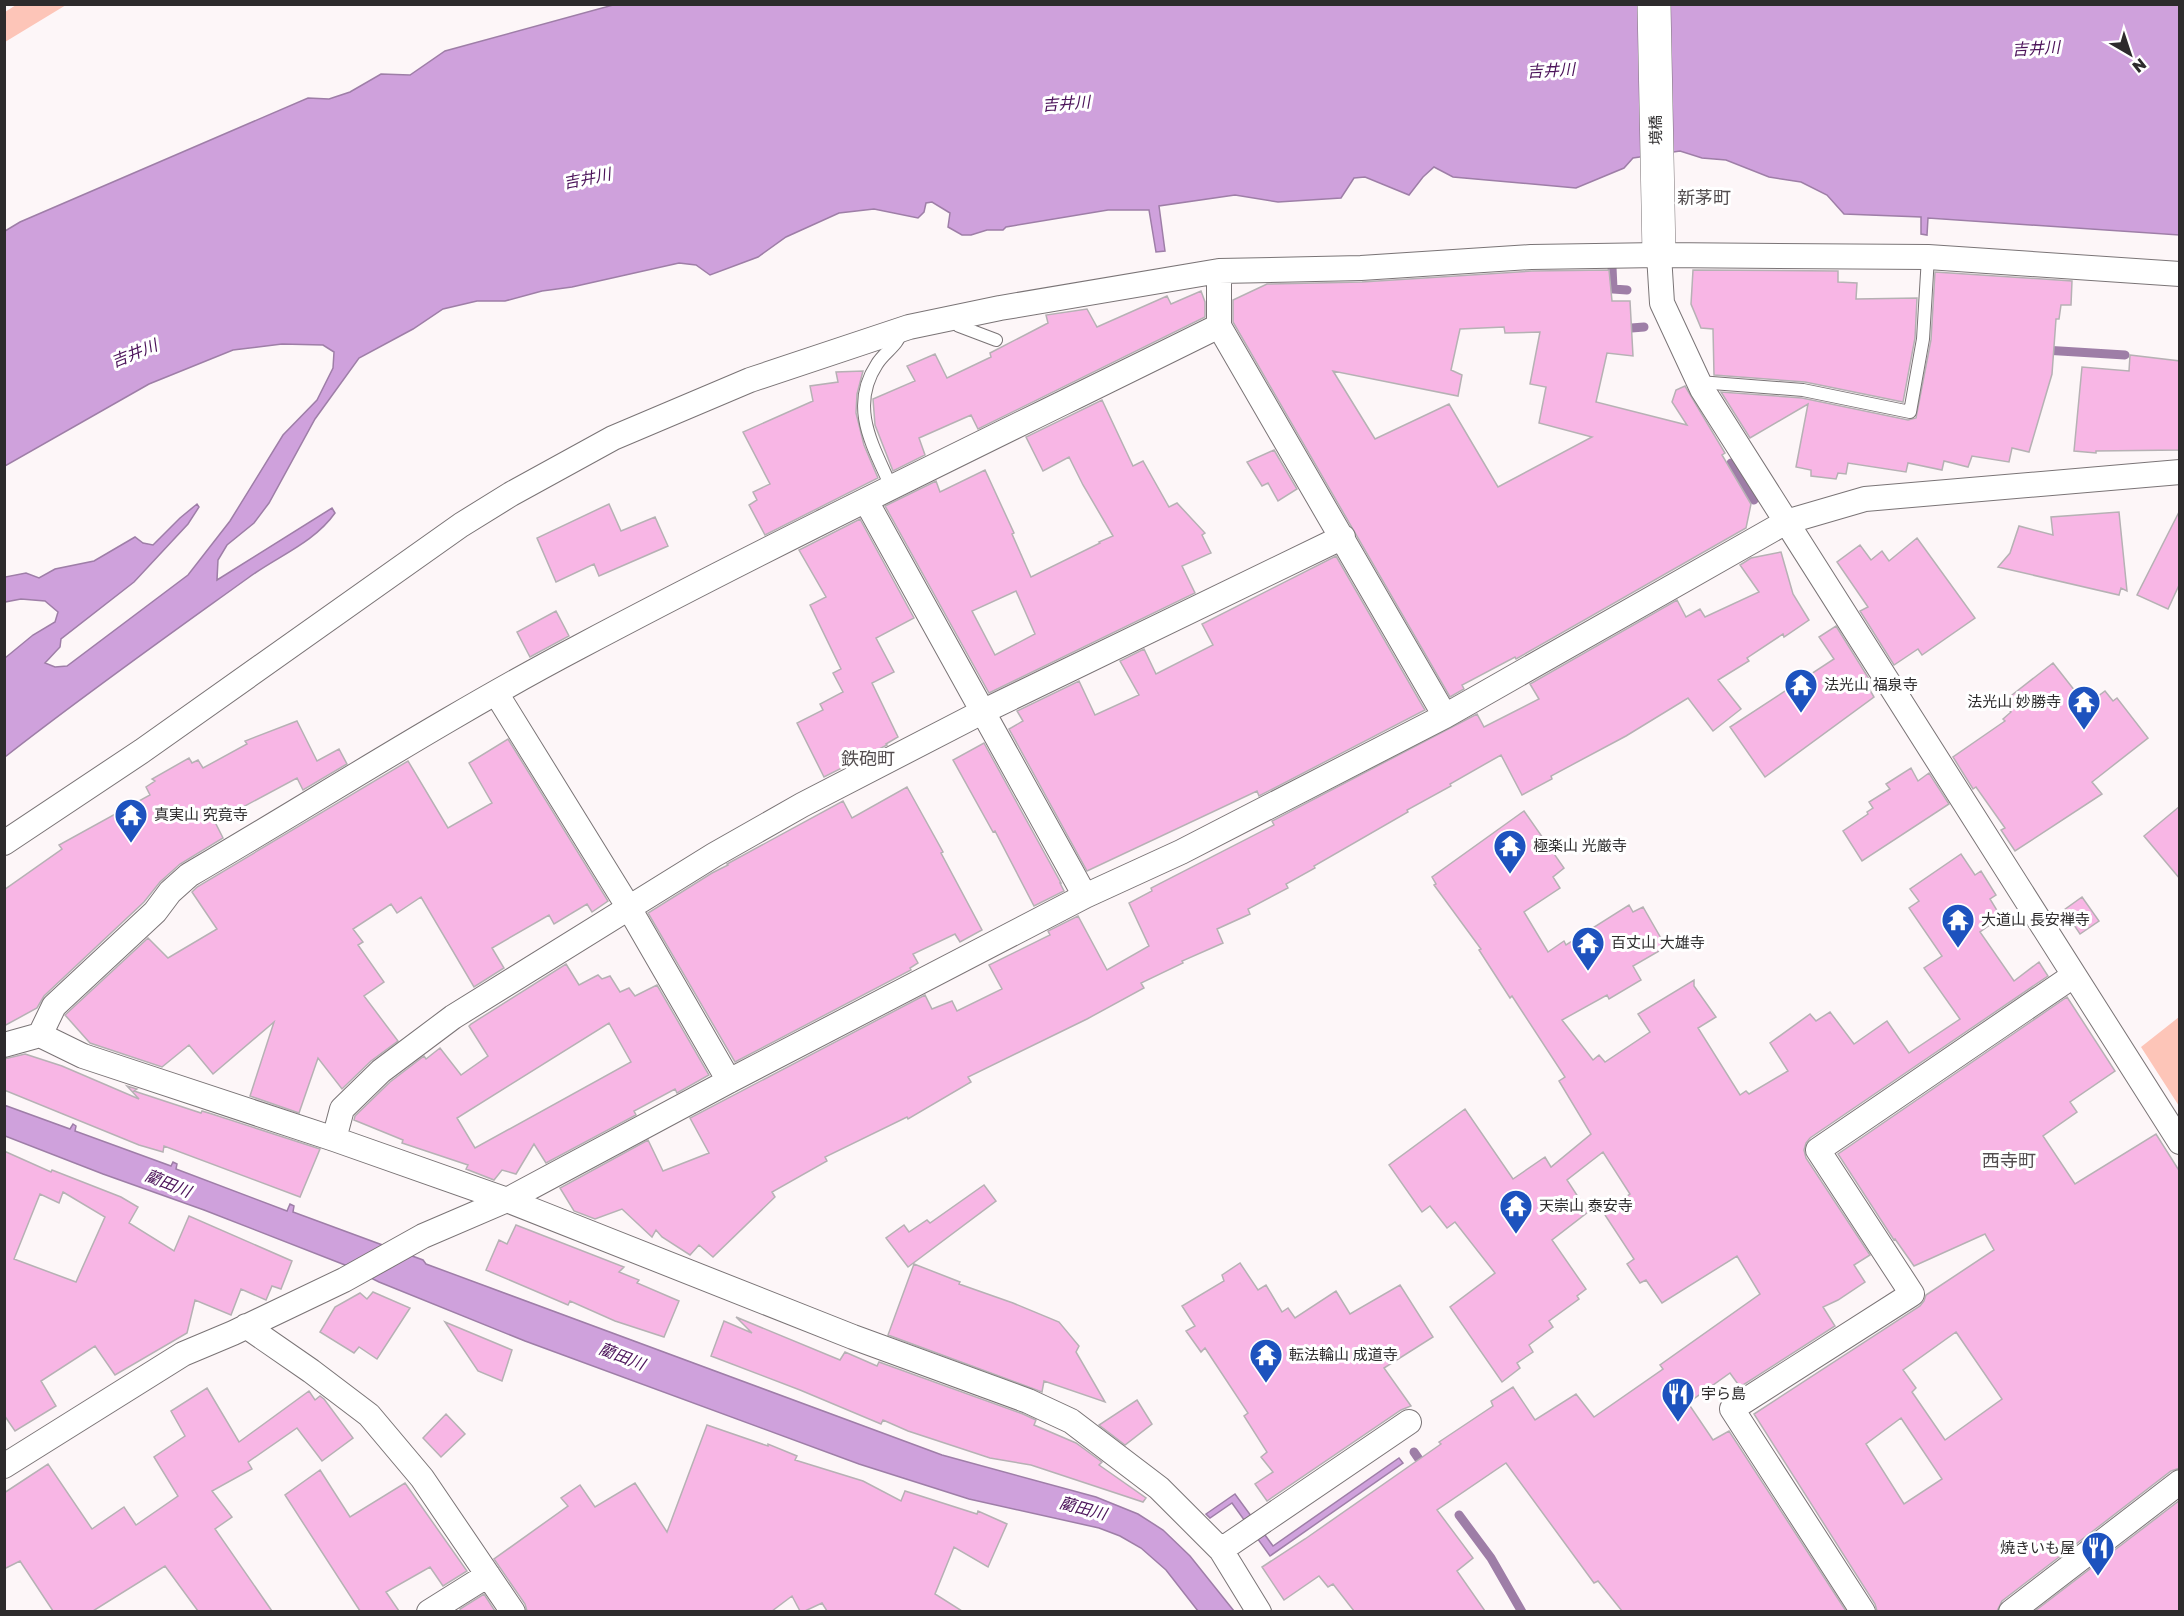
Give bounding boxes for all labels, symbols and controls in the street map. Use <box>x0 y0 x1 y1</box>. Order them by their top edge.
north arrow <box>2100 24 2160 84</box>
water label: 吉井川 <box>2012 37 2062 59</box>
text: N <box>2128 54 2150 77</box>
water label: 吉井川 <box>1527 59 1577 81</box>
water label: 吉井川 <box>1041 91 1093 115</box>
street label: 境橋 <box>1646 115 1664 145</box>
water label: 吉井川 <box>562 163 614 192</box>
district label: 新茅町 <box>1677 186 1731 208</box>
water label: 吉井川 <box>108 334 162 371</box>
temple icon: 法光山 福泉寺 <box>1783 667 1819 714</box>
place label: 法光山 福泉寺 <box>1824 675 1918 693</box>
temple icon: 法光山 妙勝寺 <box>2066 684 2102 731</box>
place label: 法光山 妙勝寺 <box>1967 692 2061 710</box>
district label: 鉄砲町 <box>841 747 895 769</box>
temple icon: 真実山 究竟寺 <box>113 797 149 844</box>
place label: 真実山 究竟寺 <box>154 805 248 823</box>
temple icon: 極楽山 光厳寺 <box>1492 828 1528 875</box>
place label: 極楽山 光厳寺 <box>1533 836 1627 854</box>
temple icon: 大道山 長安禅寺 <box>1940 902 1976 949</box>
place label: 大道山 長安禅寺 <box>1981 910 2090 928</box>
temple icon: 百丈山 大雄寺 <box>1570 925 1606 972</box>
place label: 百丈山 大雄寺 <box>1611 933 1705 951</box>
district label: 西寺町 <box>1982 1149 2036 1171</box>
water label: 藺田川 <box>142 1165 196 1202</box>
temple icon: 天崇山 泰安寺 <box>1498 1188 1534 1235</box>
place label: 天崇山 泰安寺 <box>1539 1196 1633 1214</box>
temple icon: 転法輪山 成道寺 <box>1248 1337 1284 1384</box>
water label: 藺田川 <box>596 1338 650 1375</box>
place label: 転法輪山 成道寺 <box>1289 1345 1398 1363</box>
restaurant icon: 宇ら島 <box>1660 1376 1696 1423</box>
place label: 宇ら島 <box>1701 1384 1746 1402</box>
water label: 藺田川 <box>1057 1492 1111 1524</box>
restaurant icon: 焼きいも屋 <box>2080 1530 2116 1577</box>
place label: 焼きいも屋 <box>2000 1538 2075 1556</box>

